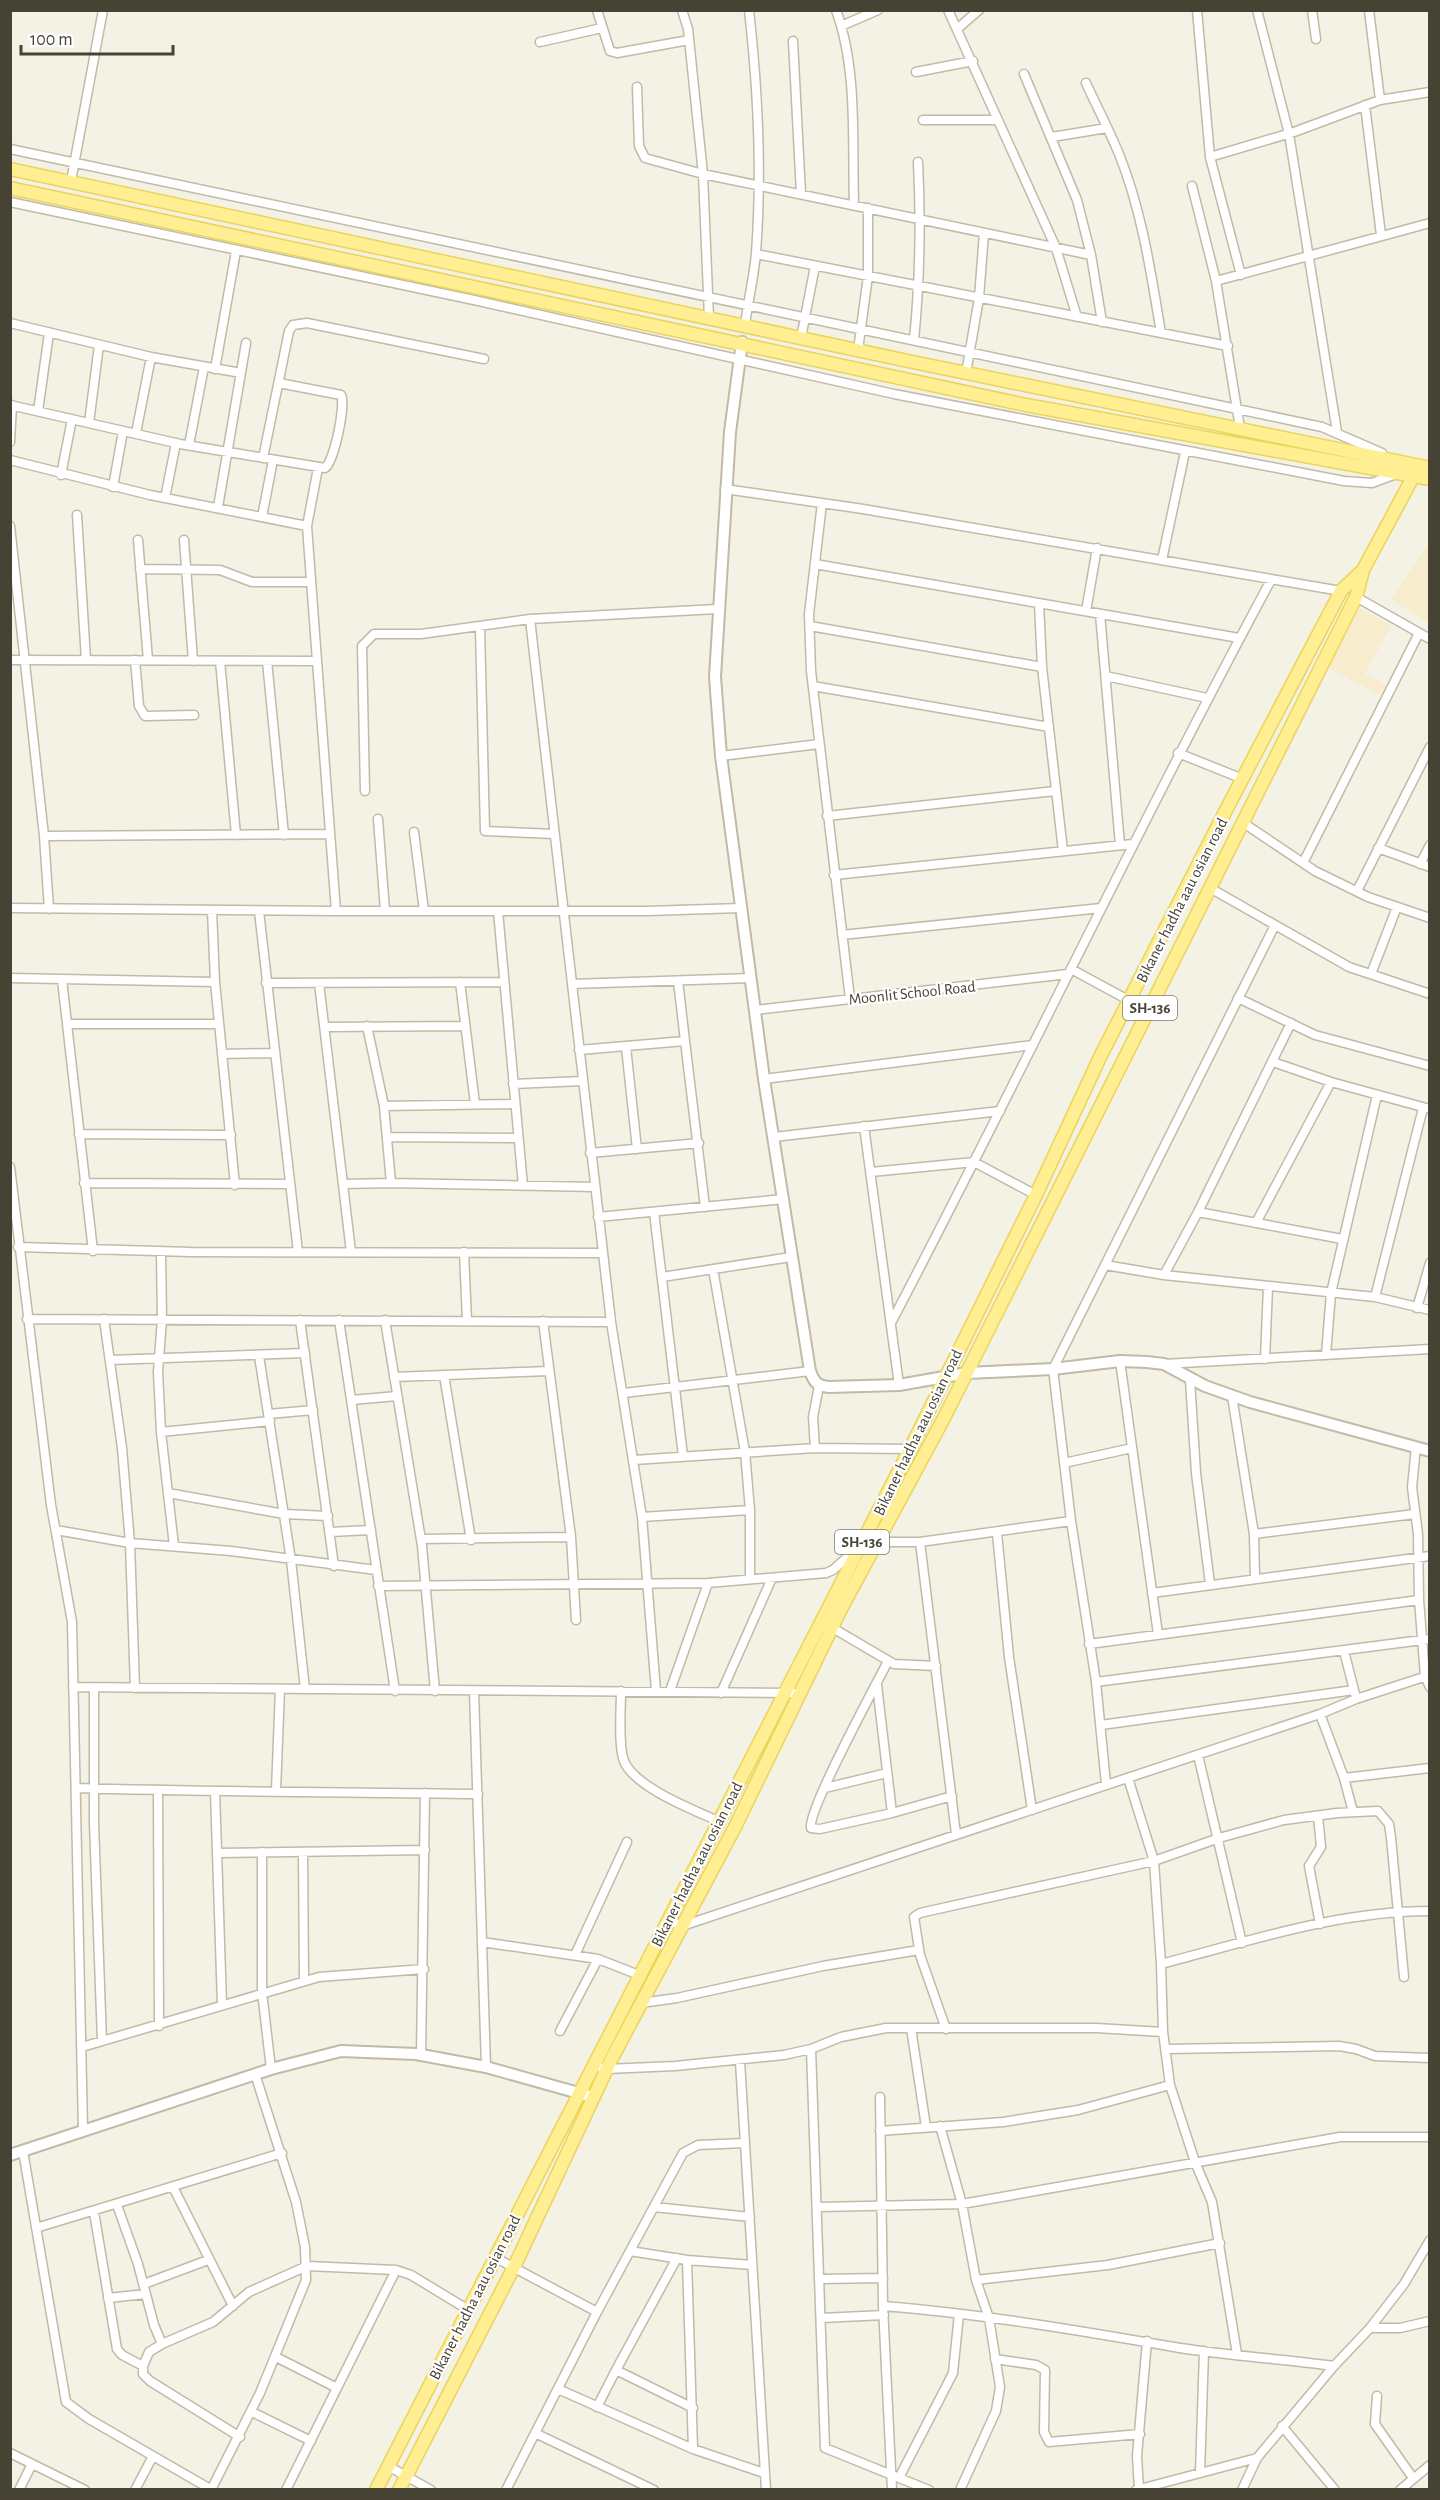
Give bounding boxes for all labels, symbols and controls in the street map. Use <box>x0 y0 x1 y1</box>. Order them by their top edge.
scale bar <box>21 18 172 56</box>
text: 100 m <box>30 31 73 49</box>
street label: Bikaner hadha aau osian road <box>1133 816 1230 985</box>
street label: Moonlit School Road <box>848 978 976 1008</box>
road number: SH-136 <box>1123 996 1177 1020</box>
street label: Bikaner hadha aau osian road <box>871 1347 965 1518</box>
road number: SH-136 <box>835 1530 889 1554</box>
street label: Bikaner hadha aau osian road <box>648 1780 745 1949</box>
street label: Bikaner hadha aau osian road <box>426 2213 523 2382</box>

